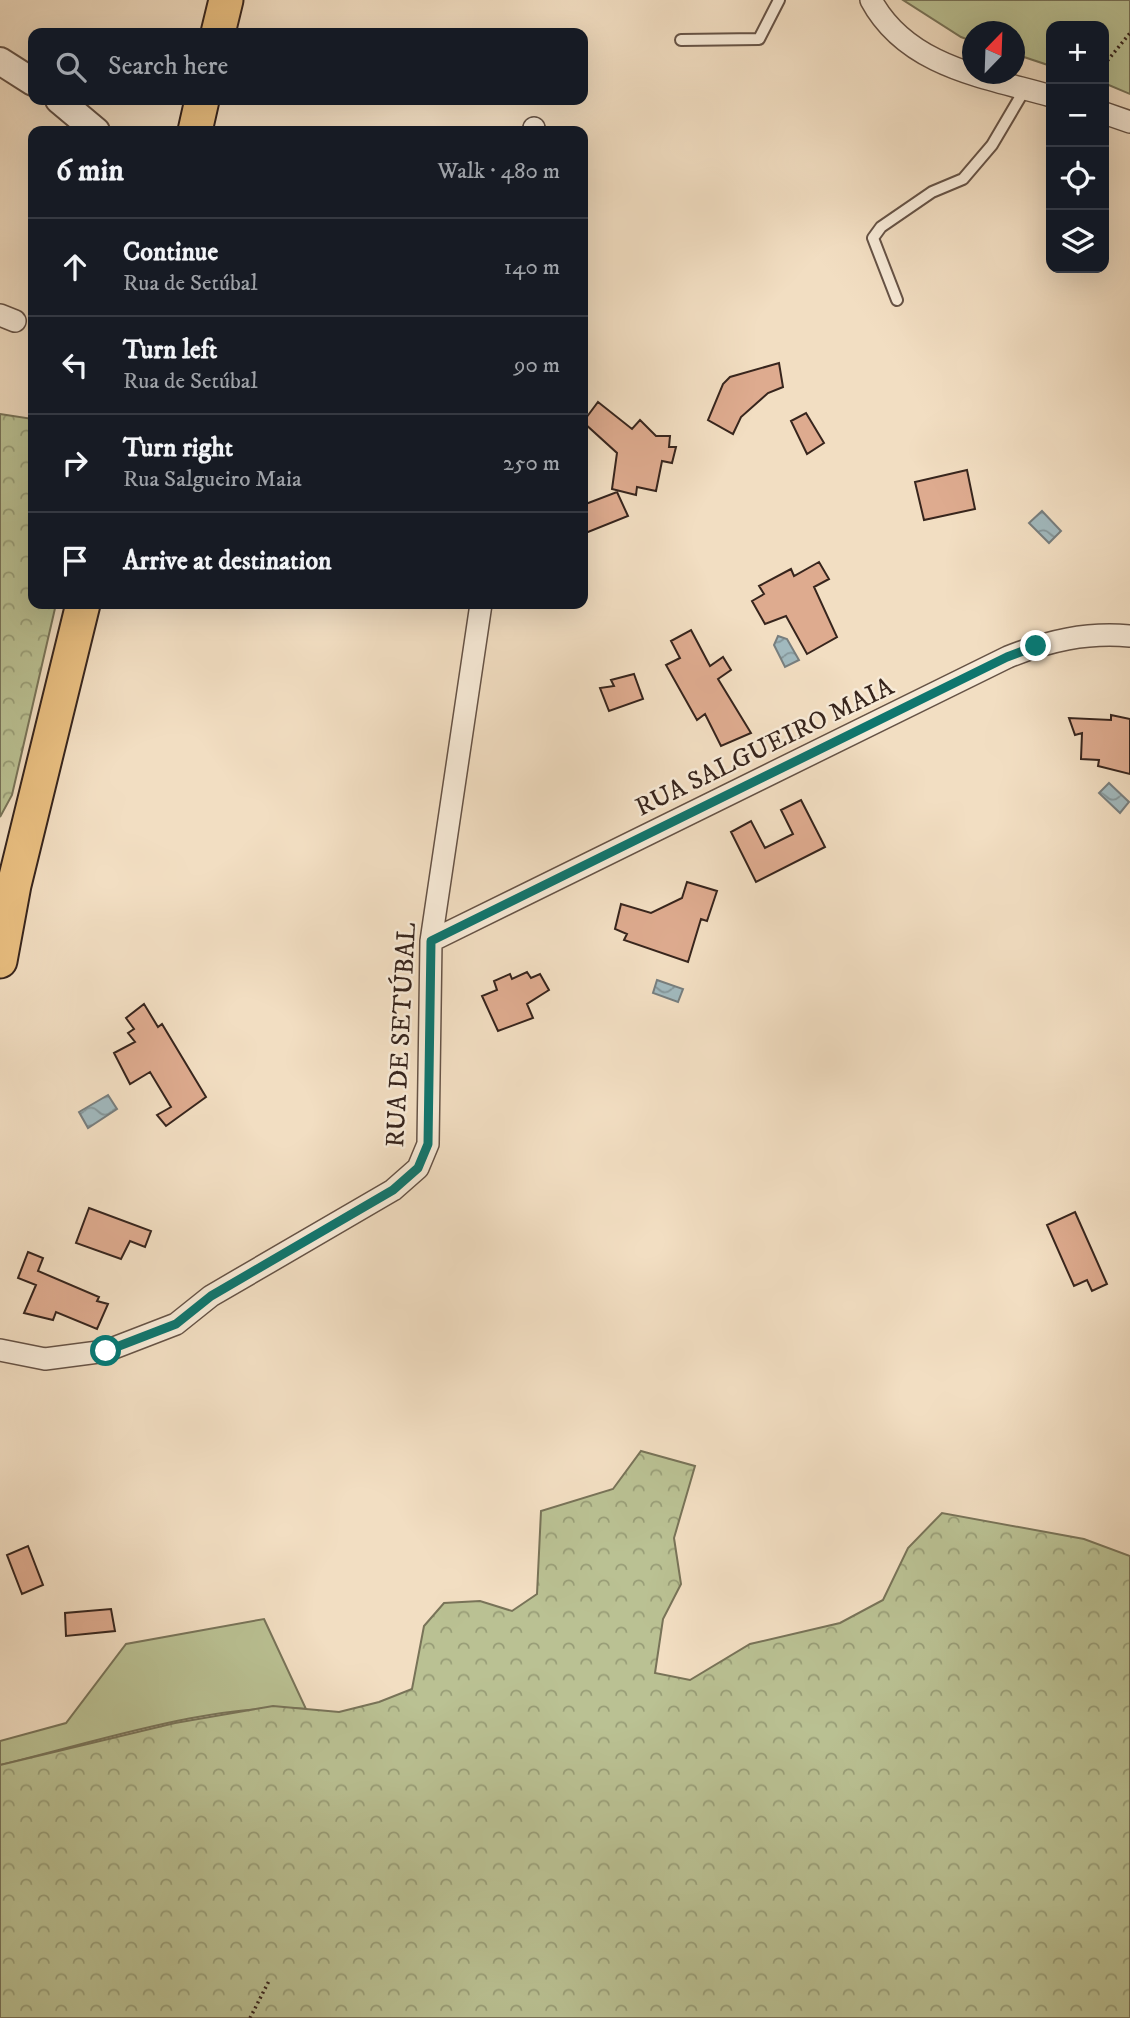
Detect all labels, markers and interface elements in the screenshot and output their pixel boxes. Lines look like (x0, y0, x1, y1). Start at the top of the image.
north arrow (962, 21, 1025, 84)
map controls (1046, 21, 1109, 273)
button: + (1046, 21, 1109, 84)
search box (28, 28, 588, 105)
icon: search (52, 48, 90, 86)
text: Search here (108, 50, 228, 83)
button: − (1046, 84, 1109, 147)
button: locate (1046, 147, 1109, 210)
text: 6 min (56, 153, 124, 190)
text: Walk · 480 m (437, 157, 560, 186)
button: layers (1046, 210, 1109, 273)
text: Continue (123, 236, 218, 269)
icon: ahead (56, 248, 94, 286)
text: 140 m (504, 253, 560, 282)
text: Rua de Setúbal (123, 269, 258, 298)
text: Turn left (123, 334, 217, 367)
icon: left (56, 346, 94, 384)
text: 90 m (514, 351, 560, 380)
text: Rua de Setúbal (123, 367, 258, 396)
text: Turn right (123, 432, 233, 465)
icon: right (56, 444, 94, 482)
text: 250 m (503, 449, 560, 478)
text: Rua Salgueiro Maia (123, 465, 302, 494)
icon: arrive (56, 542, 94, 580)
text: Arrive at destination (123, 545, 332, 578)
route end (1020, 630, 1051, 661)
street label: RUA SALGUEIRO MAIA (630, 670, 900, 824)
street label: RUA DE SETÚBAL (378, 922, 424, 1148)
route start (90, 1335, 121, 1366)

